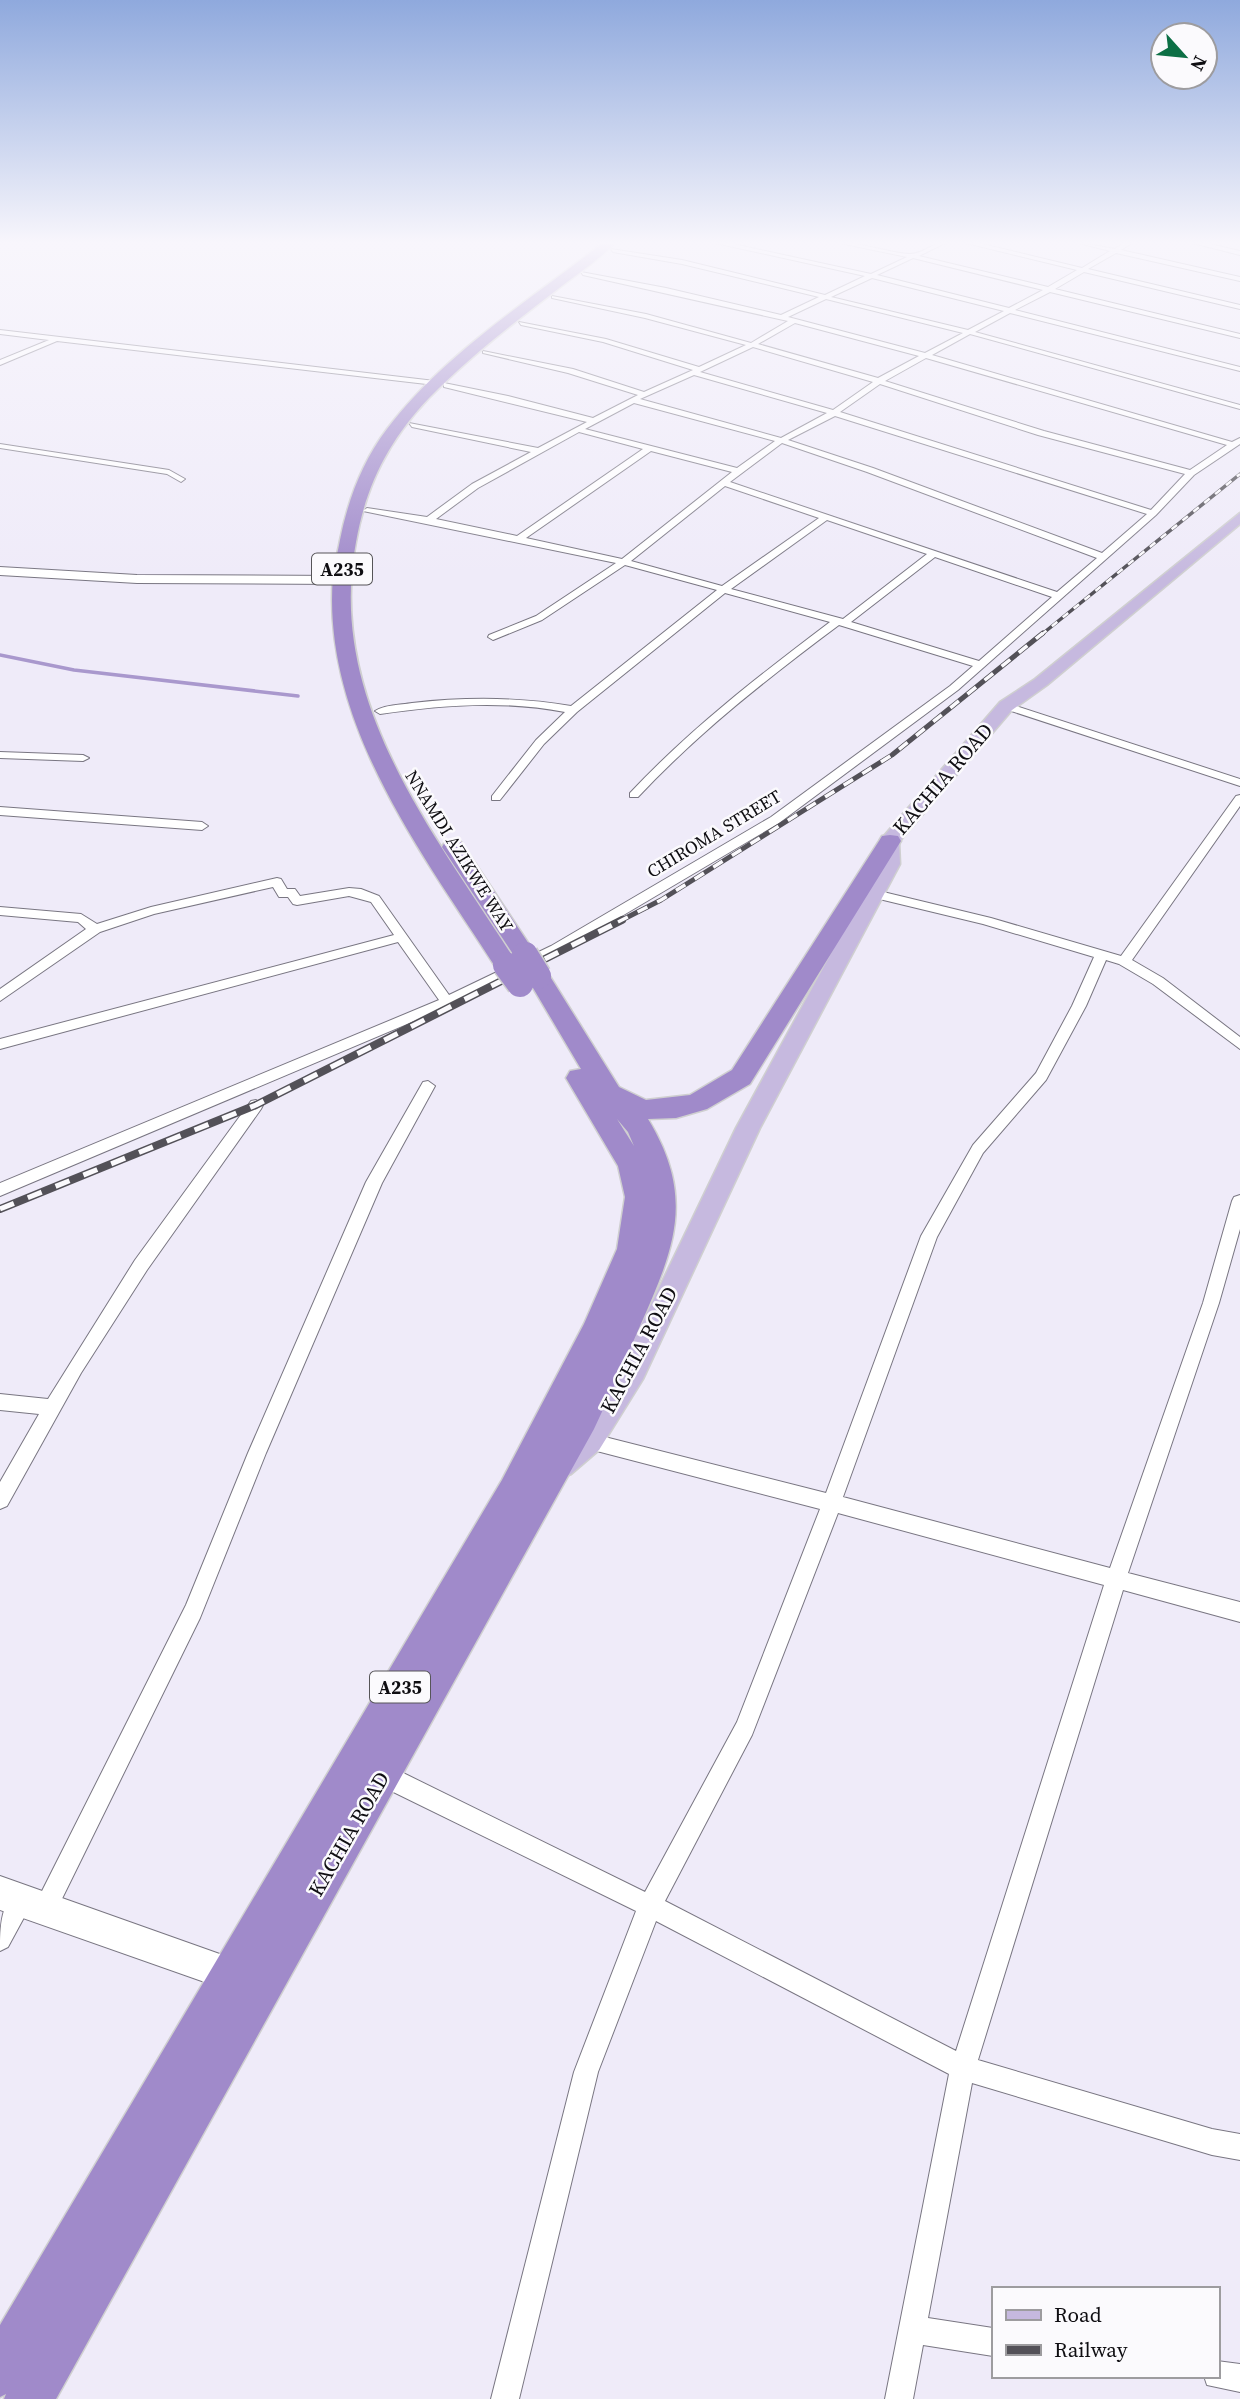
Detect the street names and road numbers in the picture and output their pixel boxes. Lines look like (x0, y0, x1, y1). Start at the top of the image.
road number: A235 (312, 554, 372, 584)
street label: KACHIA ROAD (886, 716, 999, 841)
street label: NNAMDI AZIKWE WAY (400, 765, 520, 937)
street label: CHIROMA STREET (642, 784, 786, 884)
street label: KACHIA ROAD (593, 1281, 684, 1418)
road number: A235 (370, 1672, 430, 1702)
street label: KACHIA ROAD (301, 1766, 396, 1901)

